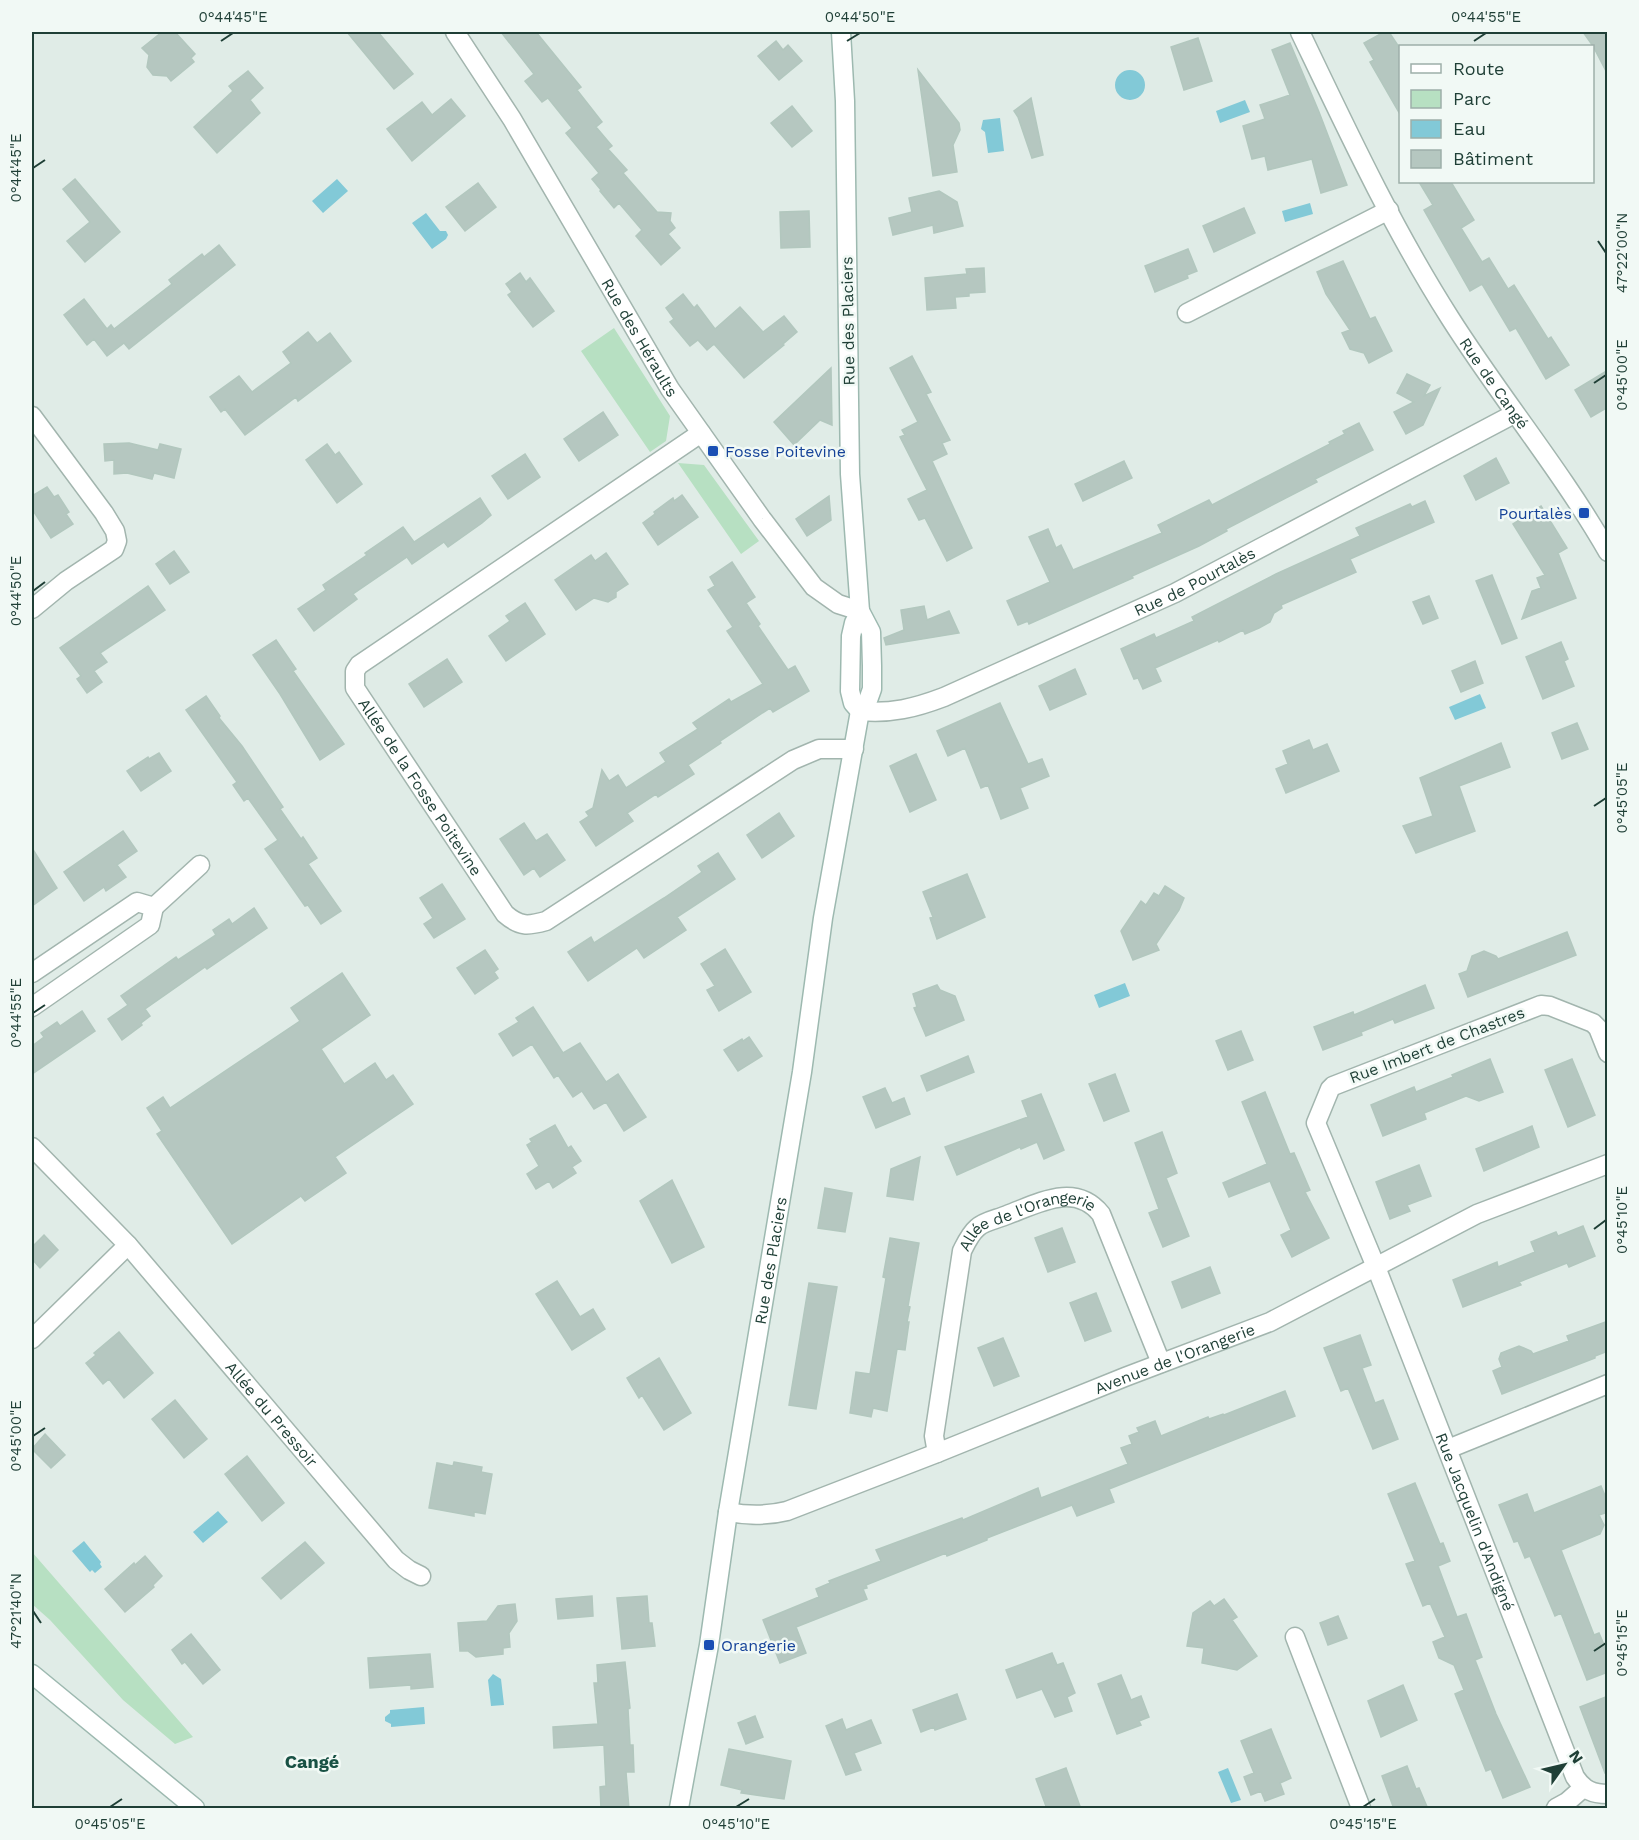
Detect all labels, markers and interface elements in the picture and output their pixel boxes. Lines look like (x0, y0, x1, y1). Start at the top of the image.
text: 0°44'45"E (198, 8, 268, 26)
text: 0°44'50"E (825, 8, 895, 26)
text: 0°44'55"E (1451, 8, 1521, 26)
legend (1399, 45, 1594, 183)
text: Route (1453, 58, 1505, 79)
text: Parc (1453, 88, 1491, 109)
text: Eau (1453, 118, 1486, 139)
text: 0°44'45"E (7, 133, 25, 203)
text: Bâtiment (1453, 148, 1533, 169)
text: 47°22'00"N (1613, 213, 1631, 293)
street label: Rue des Placiers (837, 256, 859, 386)
street label: Rue des Héraults (598, 275, 682, 400)
street label: Rue de Cangé (1456, 334, 1533, 433)
text: 0°45'00"E (1613, 339, 1631, 411)
place label: Fosse Poitevine (725, 442, 846, 461)
marker: Fosse Poitevine (706, 444, 720, 458)
place label: Pourtalès (1499, 504, 1572, 523)
marker: Pourtalès (1577, 506, 1591, 520)
street label: Rue de Pourtalès (1131, 543, 1258, 620)
text: 0°44'50"E (7, 556, 25, 626)
street label: Allée de la Fosse Poitevine (355, 694, 486, 879)
text: 0°45'05"E (1613, 763, 1631, 833)
text: 0°44'55"E (7, 978, 25, 1048)
street label: Rue Imbert de Chastres (1347, 1003, 1527, 1087)
text: 0°45'10"E (1613, 1186, 1631, 1254)
street label: Allée de l'Orangerie (954, 1187, 1100, 1254)
street label: Rue des Placiers (750, 1195, 790, 1326)
street label: Avenue de l'Orangerie (1092, 1319, 1257, 1398)
street label: Allée du Pressoir (222, 1358, 322, 1471)
text: 0°45'00"E (7, 1400, 25, 1472)
street label: Rue Jacquelin d'Andigné (1432, 1430, 1519, 1614)
text: 47°21'40"N (7, 1573, 25, 1649)
text: 0°45'15"E (1613, 1609, 1631, 1677)
place label: Orangerie (721, 1636, 796, 1655)
marker: Orangerie (702, 1638, 716, 1652)
north arrow (1534, 1735, 1594, 1795)
text: N (1565, 1747, 1587, 1767)
district label: Cangé (285, 1751, 339, 1772)
text: 0°45'05"E (75, 1815, 145, 1833)
text: 0°45'10"E (702, 1815, 770, 1833)
text: 0°45'15"E (1329, 1815, 1397, 1833)

